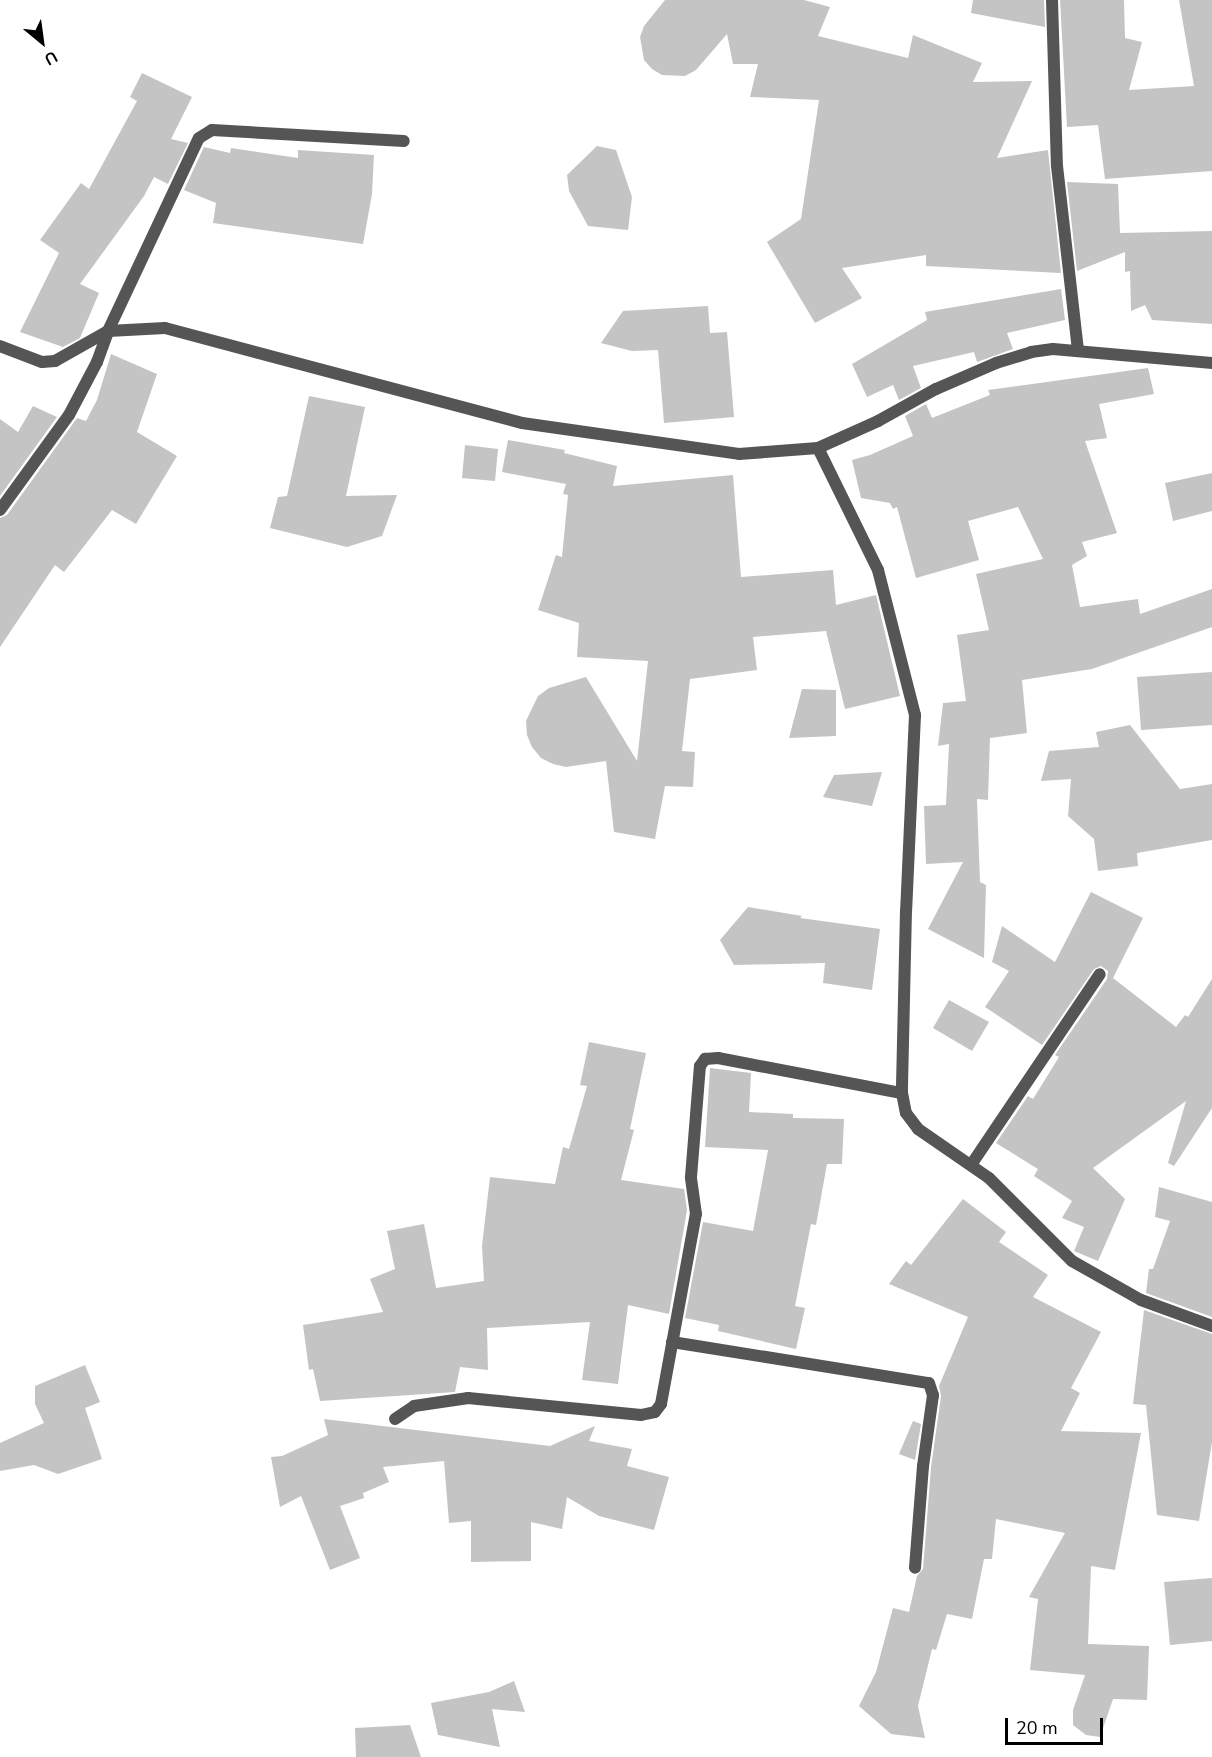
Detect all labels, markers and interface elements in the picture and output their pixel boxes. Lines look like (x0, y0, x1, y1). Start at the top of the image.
north arrow (12, 12, 72, 72)
text: U (40, 45, 61, 70)
scale bar (1008, 1706, 1106, 1744)
text: 20 m (1016, 1716, 1058, 1740)

